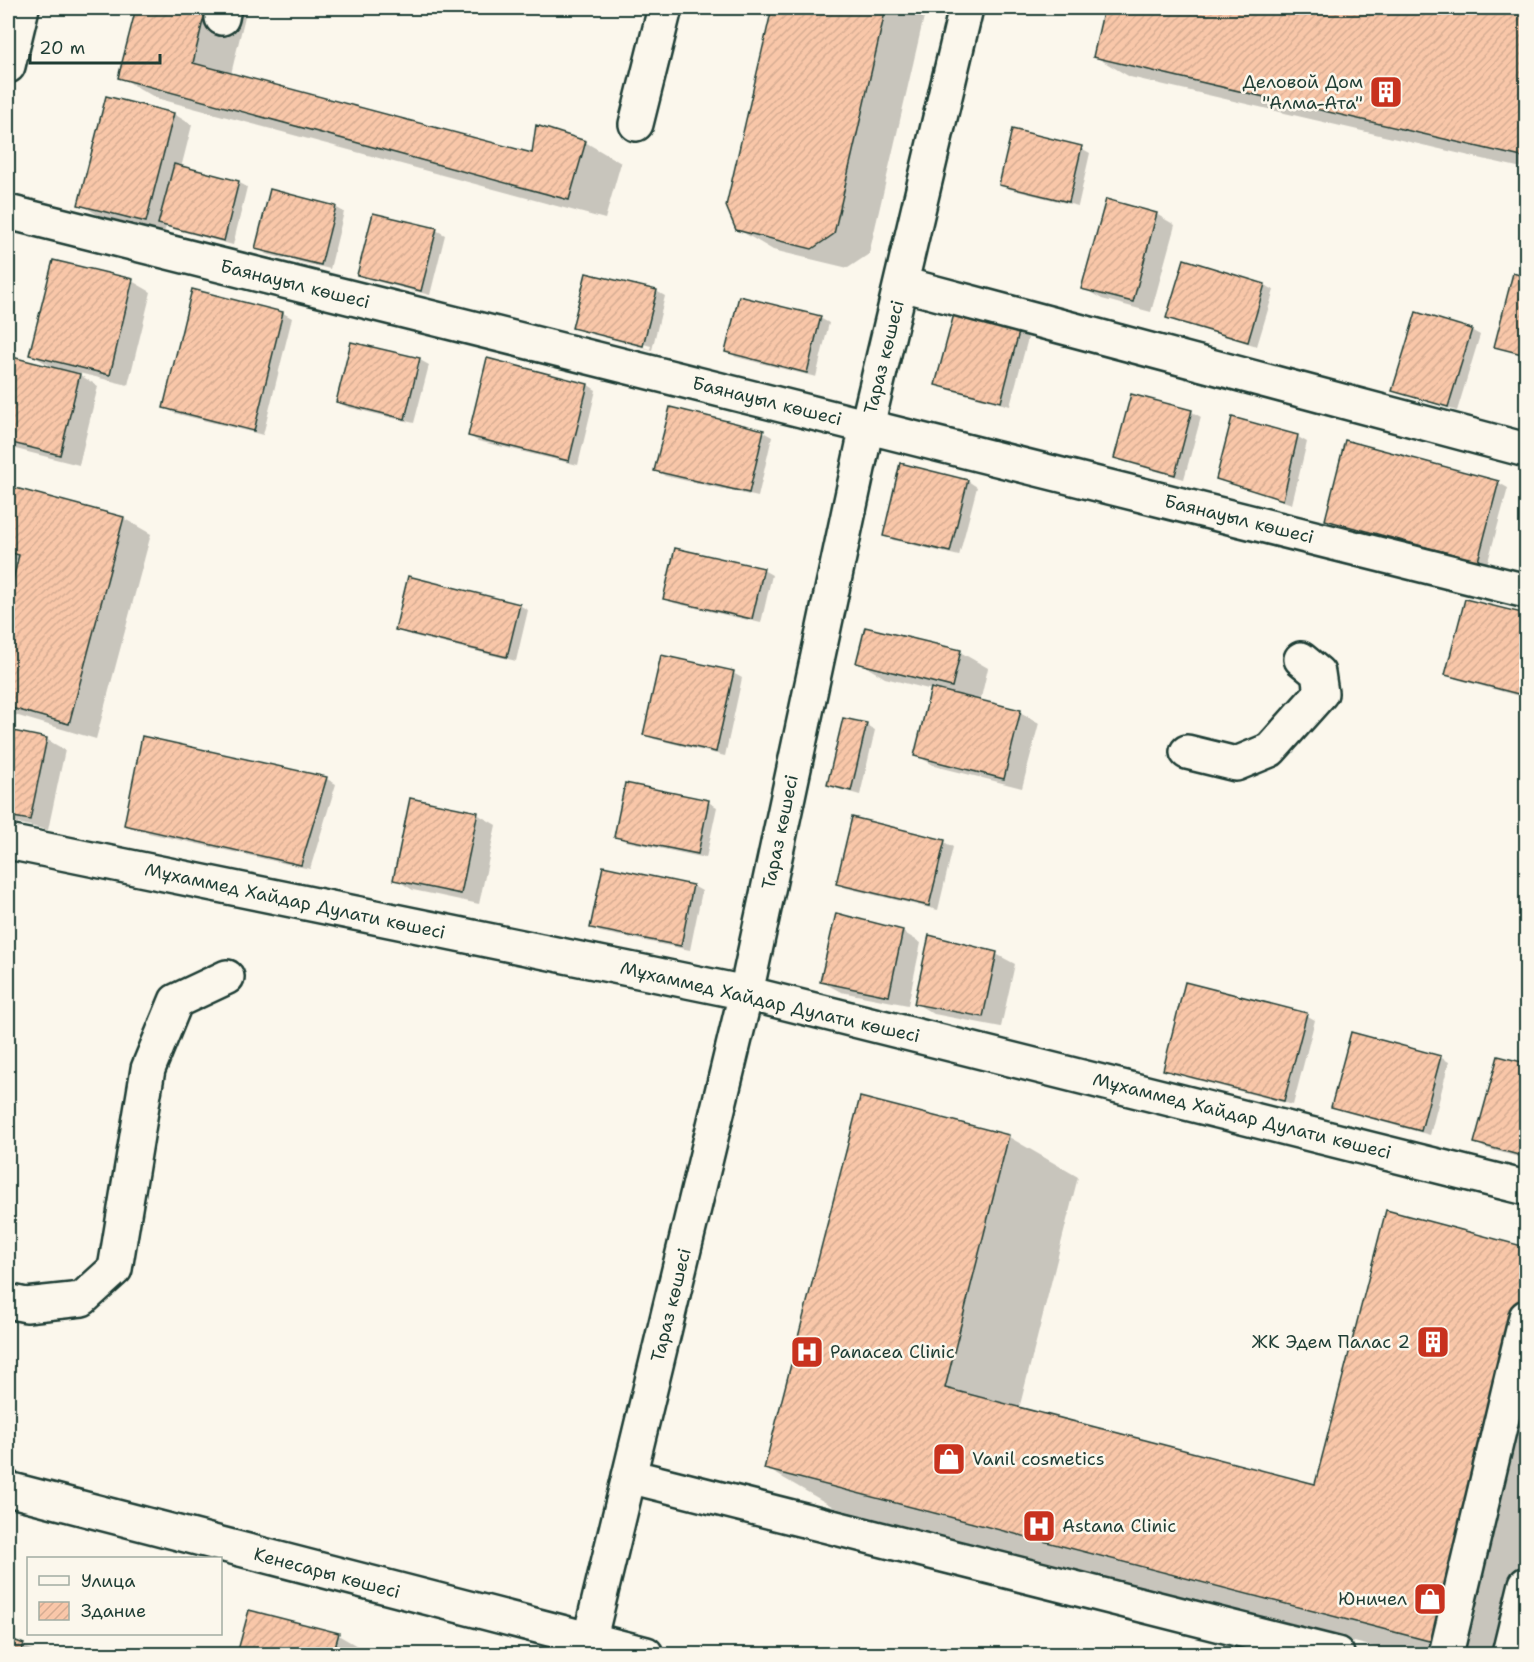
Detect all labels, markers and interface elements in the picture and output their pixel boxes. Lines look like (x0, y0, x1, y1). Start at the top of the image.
scale bar (30, 27, 160, 65)
text: 20 m (39, 36, 85, 60)
place label: Деловой Дом "Алма-Ата" (1243, 70, 1363, 115)
building icon: Деловой Дом "Алма-Ата" (1368, 74, 1404, 110)
street label: Баянауыл көшесі (218, 254, 372, 314)
street label: Тараз көшесі (858, 298, 910, 416)
street label: Баянауыл көшесі (690, 371, 844, 431)
street label: Баянауыл көшесі (1162, 489, 1316, 549)
street label: Тараз көшесі (756, 773, 804, 891)
street label: Мұхаммед Хайдар Дулати көшесі (142, 857, 448, 945)
street label: Мұхаммед Хайдар Дулати көшесі (618, 956, 922, 1048)
street label: Мұхаммед Хайдар Дулати көшесі (1090, 1067, 1394, 1165)
street label: Тараз көшесі (645, 1246, 697, 1364)
building icon: ЖК Эдем Палас 2 (1415, 1324, 1451, 1360)
place label: ЖК Эдем Палас 2 (1252, 1330, 1410, 1354)
hospital icon: Panacea Clinic (789, 1334, 825, 1370)
place label: Panacea Clinic (830, 1340, 955, 1364)
shop icon: Vanil cosmetics (931, 1441, 967, 1477)
place label: Vanil cosmetics (972, 1447, 1105, 1471)
hospital icon: Astana Clinic (1021, 1508, 1057, 1544)
place label: Astana Clinic (1062, 1514, 1176, 1538)
street label: Кенесары көшесі (251, 1542, 403, 1604)
legend (27, 1557, 222, 1635)
text: Улица (81, 1569, 135, 1593)
shop icon: Юничел (1412, 1581, 1448, 1617)
place label: Юничел (1338, 1587, 1407, 1611)
text: Здание (81, 1599, 146, 1623)

